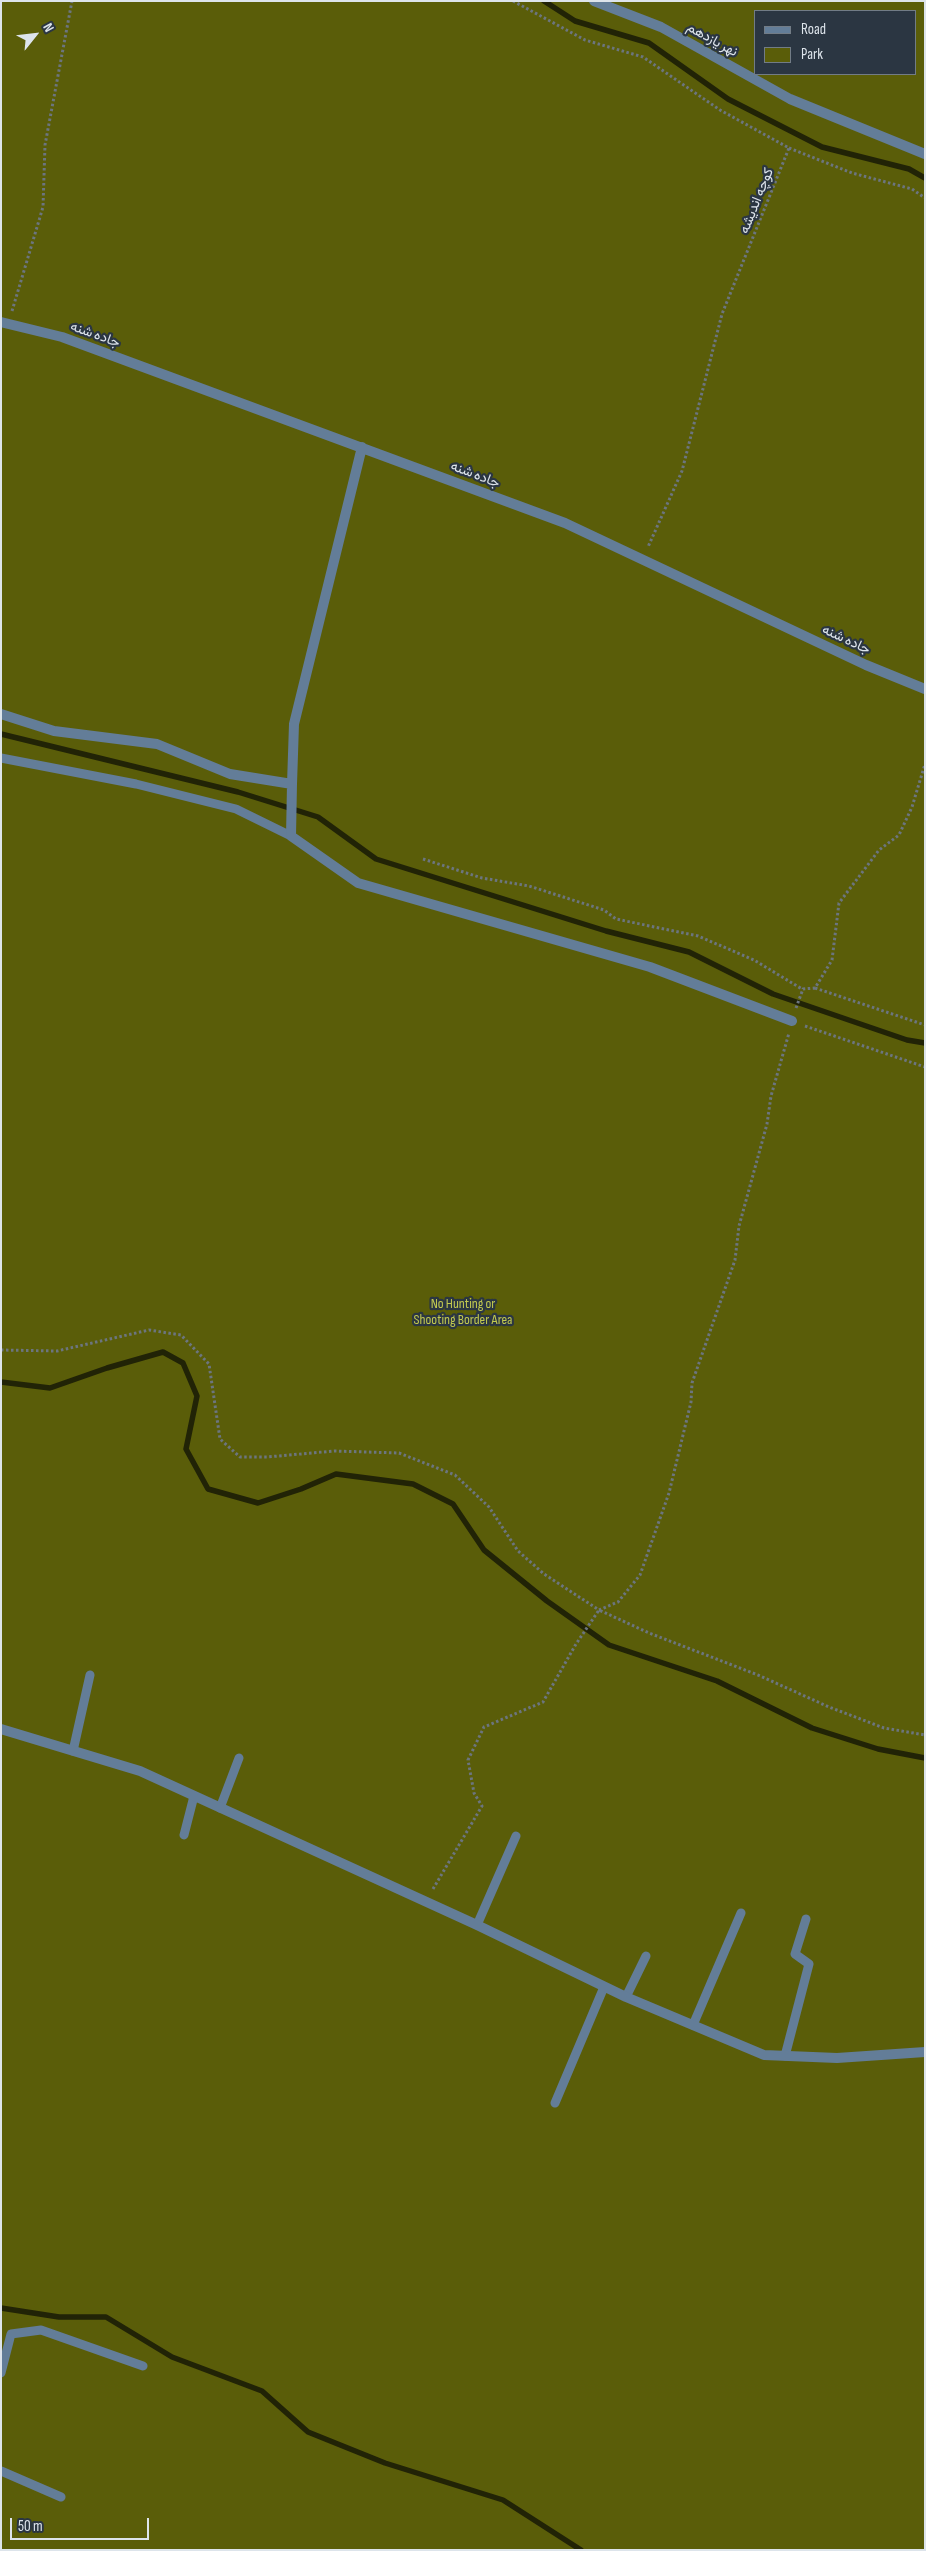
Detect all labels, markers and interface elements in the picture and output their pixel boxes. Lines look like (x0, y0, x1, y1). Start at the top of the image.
north arrow (10, 10, 60, 60)
legend (754, 10, 916, 75)
street label: نهر یازدهم (684, 19, 740, 61)
text: N (39, 20, 58, 35)
text: Road (801, 20, 826, 39)
text: Park (801, 45, 823, 64)
street label: کوچه اندیشه (736, 166, 778, 236)
street label: جاده شنه (68, 318, 122, 352)
street label: جاده شنه (448, 458, 502, 492)
street label: جاده شنه (819, 622, 873, 658)
park label: No Hunting or Shooting Border Area (414, 1296, 512, 1328)
scale bar (12, 2508, 151, 2540)
text: 50 m (18, 2517, 43, 2536)

